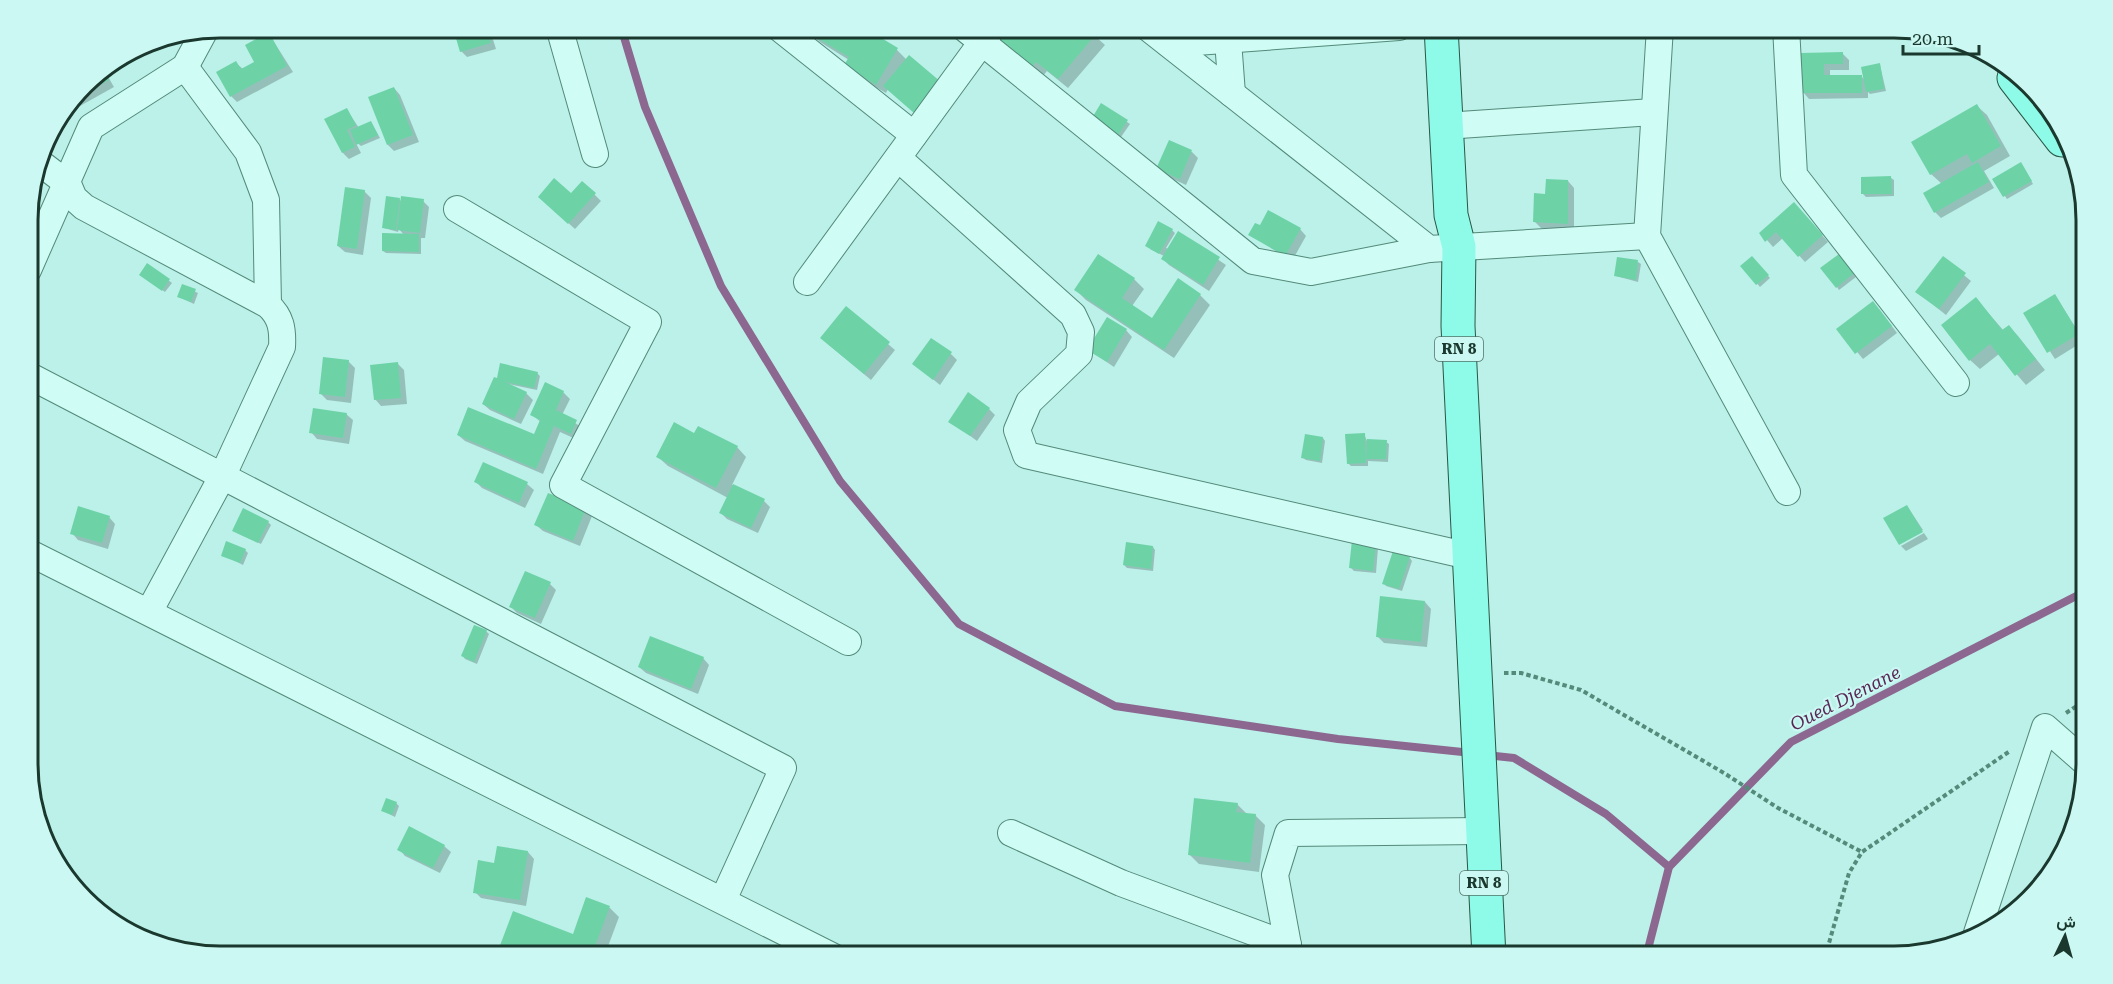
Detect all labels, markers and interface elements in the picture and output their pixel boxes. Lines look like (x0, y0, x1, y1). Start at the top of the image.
scale bar (1903, 18, 1980, 56)
text: 20 m (1912, 28, 1953, 49)
road number: RN 8 (1435, 337, 1483, 361)
water label: Oued Djenane (1786, 661, 1904, 735)
road number: RN 8 (1460, 871, 1508, 895)
north arrow (2035, 906, 2095, 966)
text: ش (2056, 911, 2077, 932)

